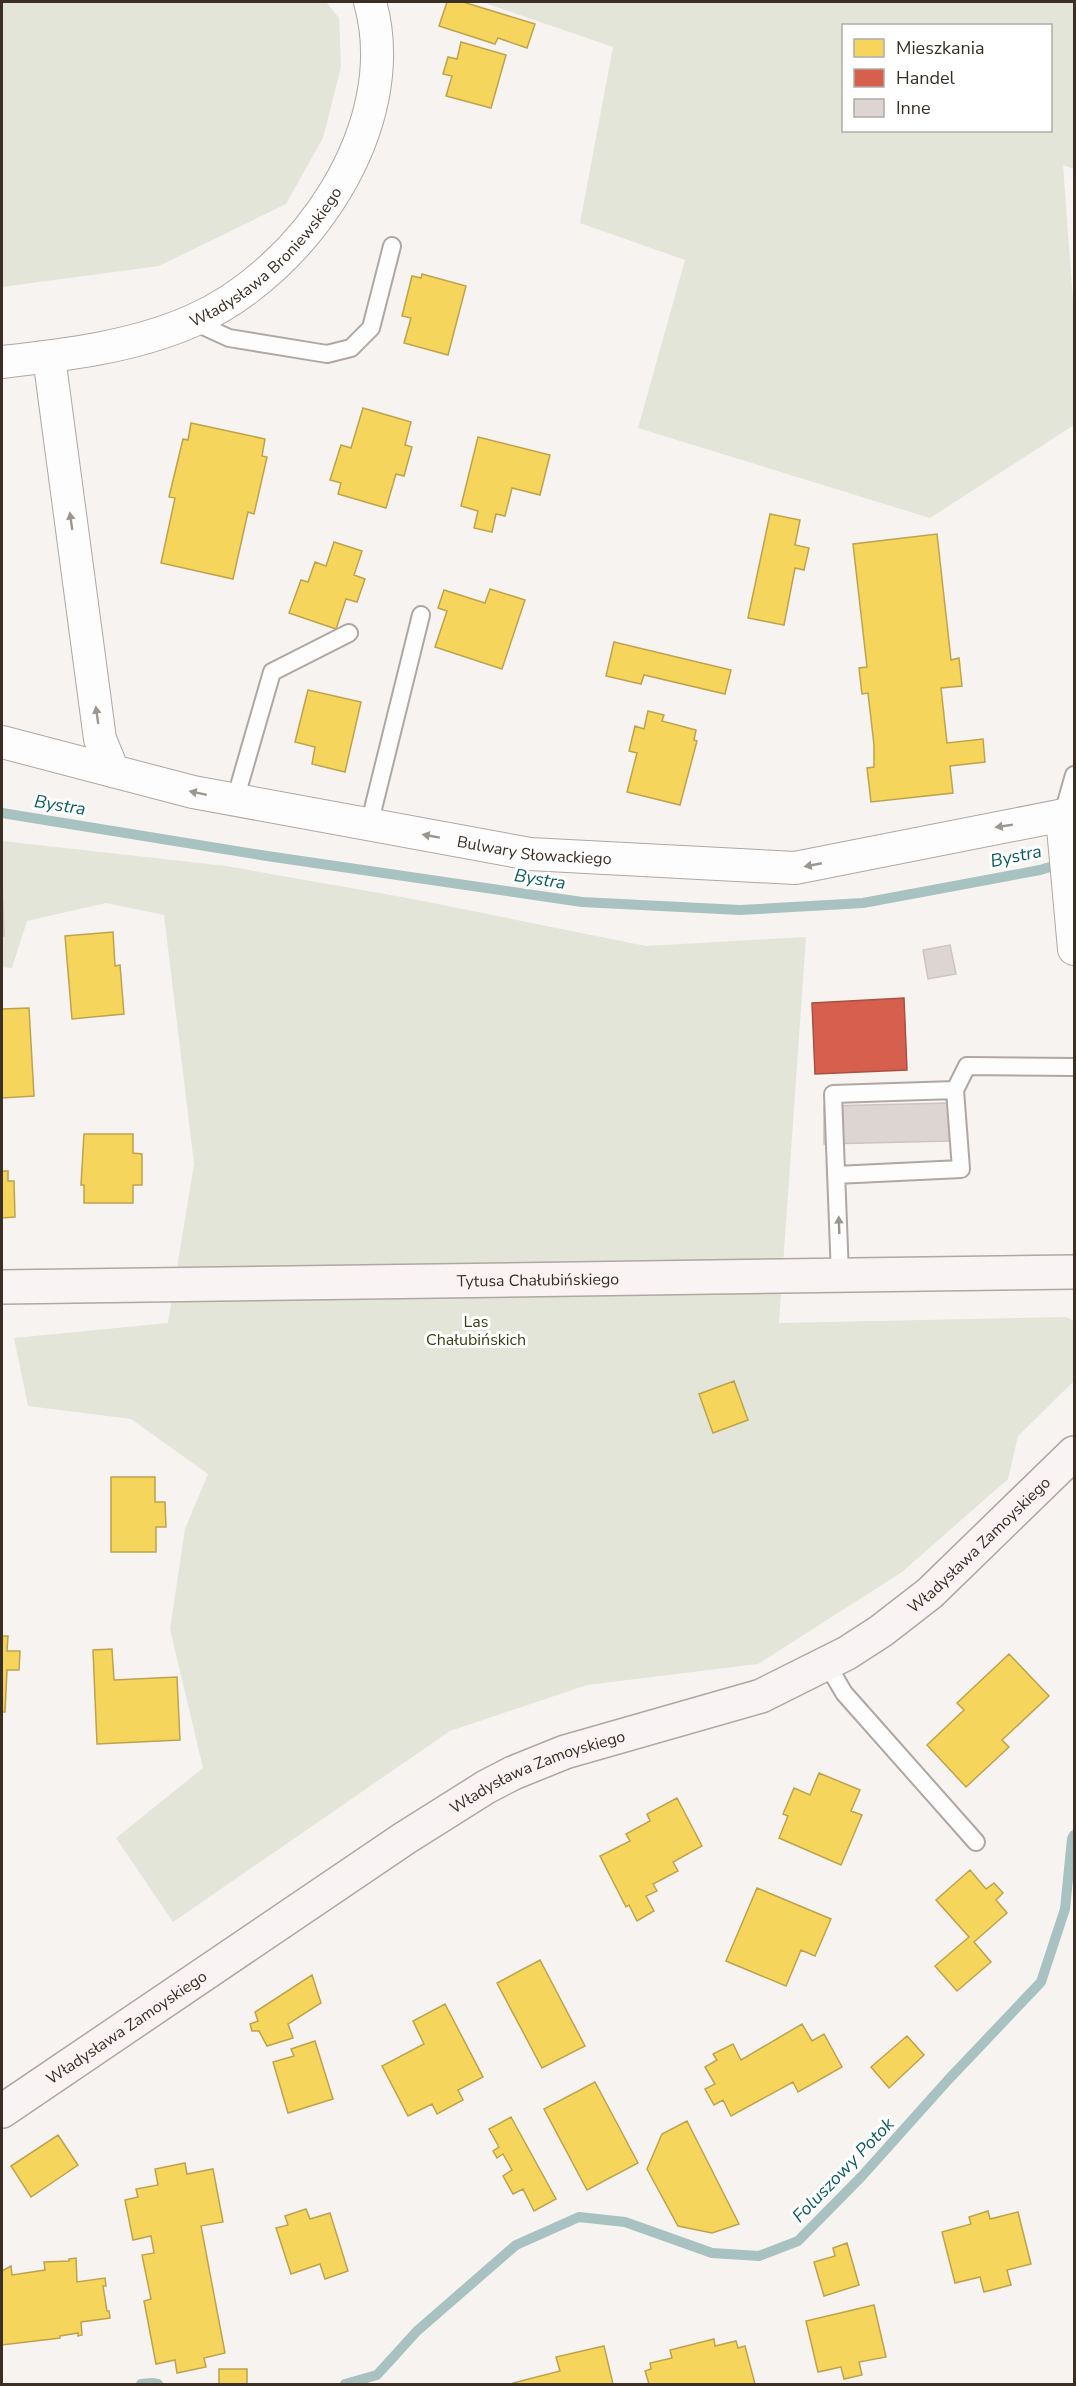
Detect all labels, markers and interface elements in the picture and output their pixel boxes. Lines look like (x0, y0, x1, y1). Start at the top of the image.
legend (842, 24, 1052, 132)
text: Mieszkania (896, 36, 984, 60)
text: Handel (896, 66, 956, 90)
text: Inne (896, 96, 931, 120)
street label: Władysława Broniewskiego (186, 183, 347, 333)
one-way arrow (66, 512, 76, 531)
one-way arrow (92, 705, 101, 724)
one-way arrow (189, 787, 207, 797)
water label: Bystra (32, 789, 88, 821)
one-way arrow (994, 822, 1013, 831)
one-way arrow (421, 831, 440, 840)
street label: Bulwary Słowackiego (455, 831, 612, 870)
water label: Bystra (988, 839, 1044, 873)
one-way arrow (803, 861, 822, 870)
water label: Bystra (512, 863, 568, 895)
one-way arrow (834, 1216, 844, 1235)
street label: Tytusa Chałubińskiego (457, 1268, 619, 1293)
park label: Las Chałubińskich (426, 1311, 526, 1351)
street label: Władysława Zamoyskiego (903, 1472, 1056, 1619)
street label: Władysława Zamoyskiego (446, 1725, 628, 1819)
street label: Władysława Zamoyskiego (42, 1965, 211, 2090)
water label: Foluszowy Potok (787, 2112, 900, 2228)

